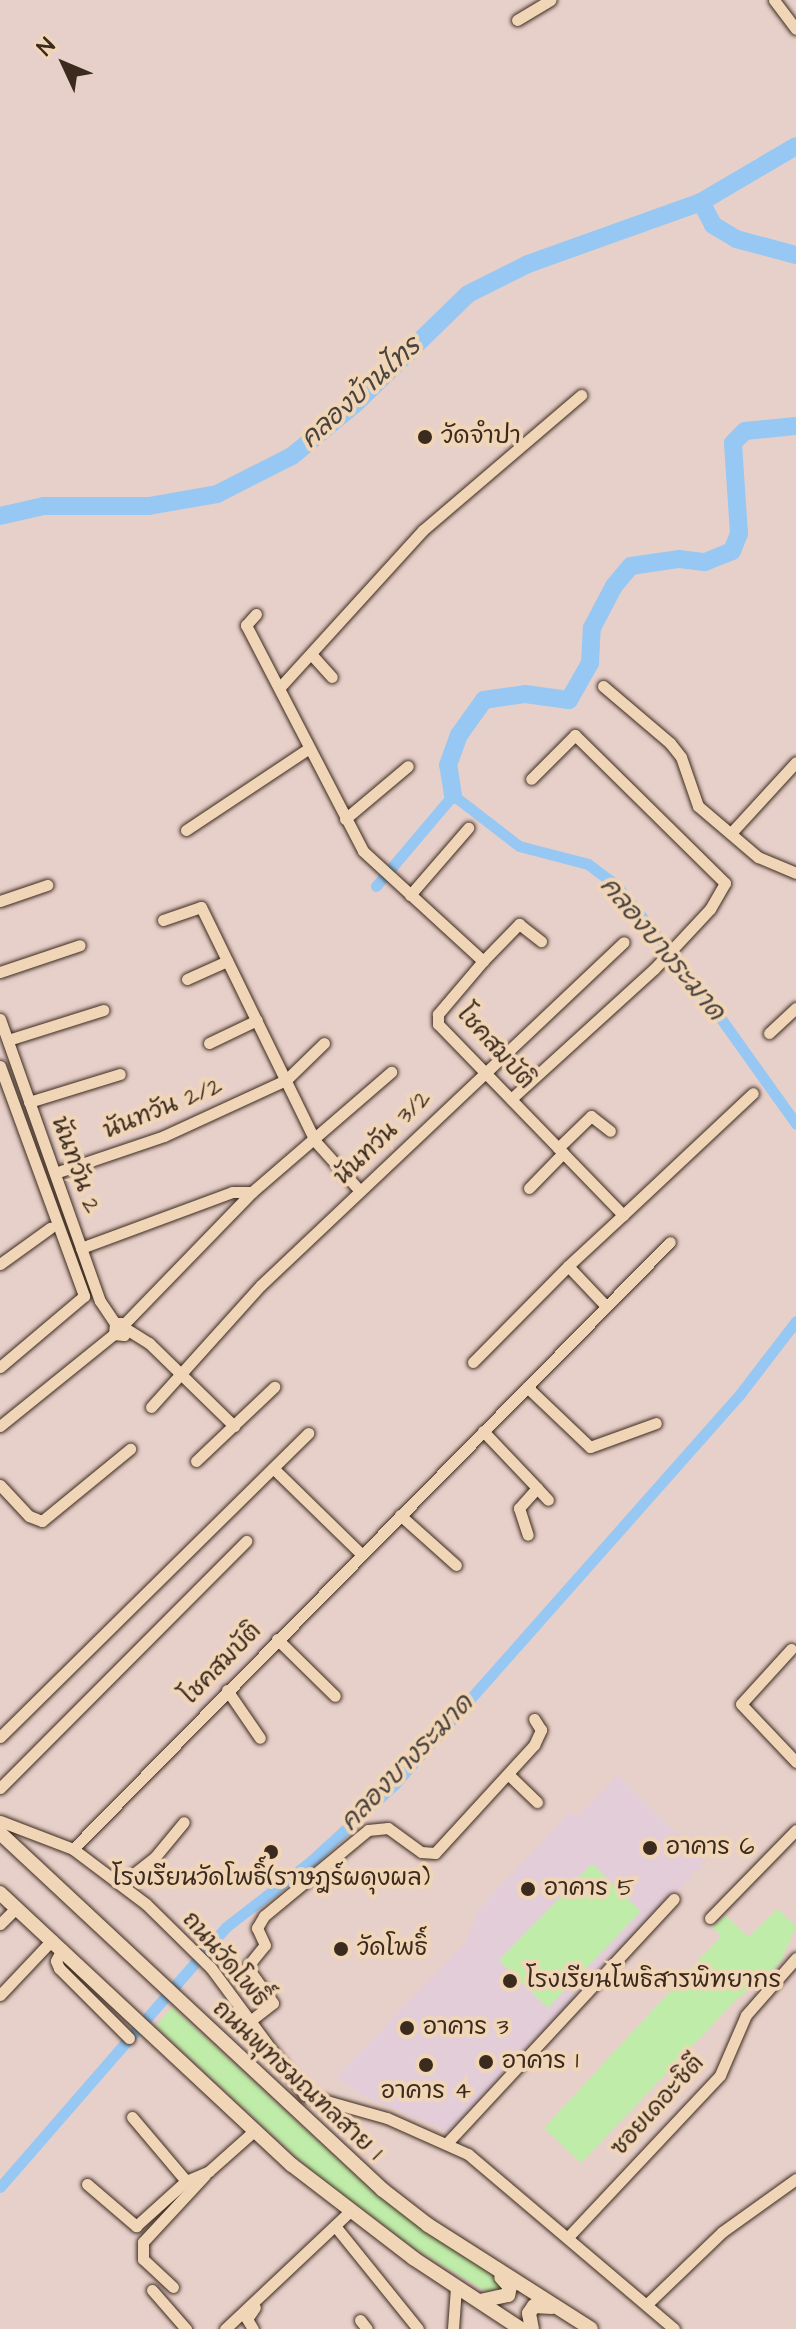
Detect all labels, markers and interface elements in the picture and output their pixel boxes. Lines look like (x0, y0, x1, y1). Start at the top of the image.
north arrow (24, 24, 104, 104)
text: N (30, 31, 62, 63)
water label: คลองบ้านไทร (295, 331, 427, 455)
place label: วัดจำปา (441, 423, 521, 451)
marker: วัดจำปา (416, 428, 434, 446)
water label: คลองบางระมาด (593, 871, 731, 1027)
street label: โชคสมบัติ (450, 1000, 540, 1096)
street label: นันทวัน 2/2 (99, 1072, 227, 1146)
street label: นันทวัน 3/2 (328, 1085, 438, 1191)
street label: นันทวัน 2 (44, 1113, 106, 1217)
street label: โชคสมบัติ (176, 1617, 268, 1711)
water label: คลองบางระมาด (334, 1688, 480, 1838)
place label: อาคาร 6 (666, 1834, 755, 1862)
marker: อาคาร 6 (641, 1839, 659, 1857)
marker: โรงเรียนวัดโพธิ์(ราษฎร์ผดุงผล) (262, 1843, 280, 1861)
place label: โรงเรียนวัดโพธิ์(ราษฎร์ผดุงผล) (112, 1865, 430, 1893)
place label: อาคาร 5 (544, 1875, 635, 1903)
marker: อาคาร 5 (519, 1880, 537, 1898)
street label: ถนนวัดโพธิ์ (176, 1906, 274, 2014)
place label: วัดโพธิ์ (357, 1935, 428, 1963)
marker: วัดโพธิ์ (332, 1940, 350, 1958)
place label: โรงเรียนโพธิสารพิทยากร (526, 1967, 781, 1995)
marker: โรงเรียนโพธิสารพิทยากร (501, 1972, 519, 1990)
street label: ถนนพุทธมณฑลสาย 1 (206, 1995, 388, 2167)
place label: อาคาร 3 (423, 2014, 509, 2042)
marker: อาคาร 3 (398, 2019, 416, 2037)
place label: อาคาร 1 (502, 2048, 579, 2076)
street label: ซอยเดอะซิตี (605, 2050, 711, 2162)
marker: อาคาร 1 (477, 2053, 495, 2071)
marker: อาคาร 4 (417, 2056, 435, 2074)
place label: อาคาร 4 (381, 2078, 471, 2106)

